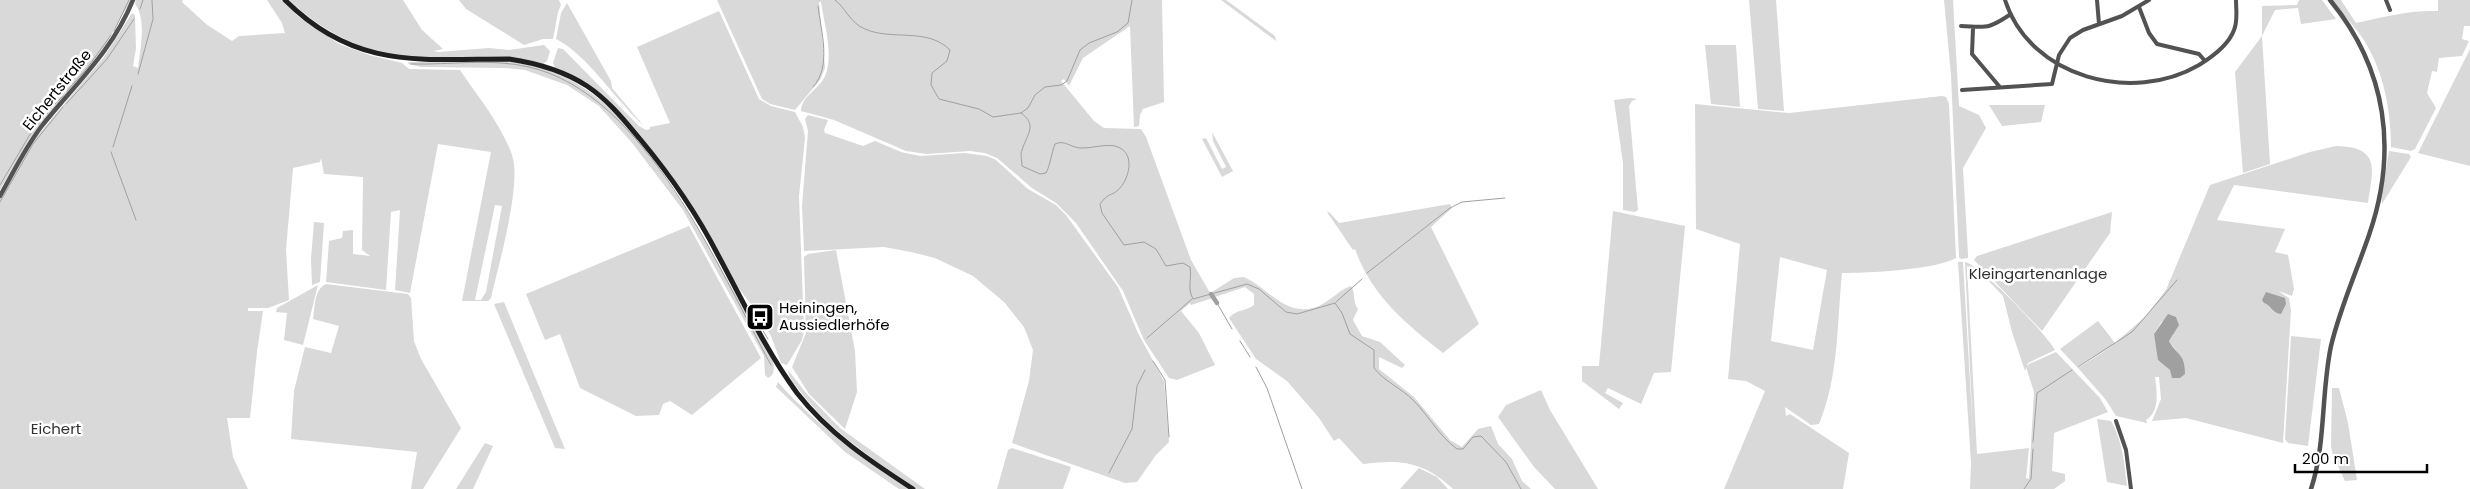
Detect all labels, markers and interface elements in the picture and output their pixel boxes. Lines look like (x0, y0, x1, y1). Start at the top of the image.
street label: Eichertstraße (17, 45, 96, 135)
park label: Kleingartenanlage (1969, 263, 2107, 284)
place label: Heiningen, Aussiedlerhöfe (779, 297, 890, 335)
bus stop icon: Heiningen, Aussiedlerhöfe (745, 302, 775, 332)
park label: Eichert (31, 418, 81, 439)
scale bar (2295, 442, 2428, 474)
text: 200 m (2302, 448, 2349, 469)

